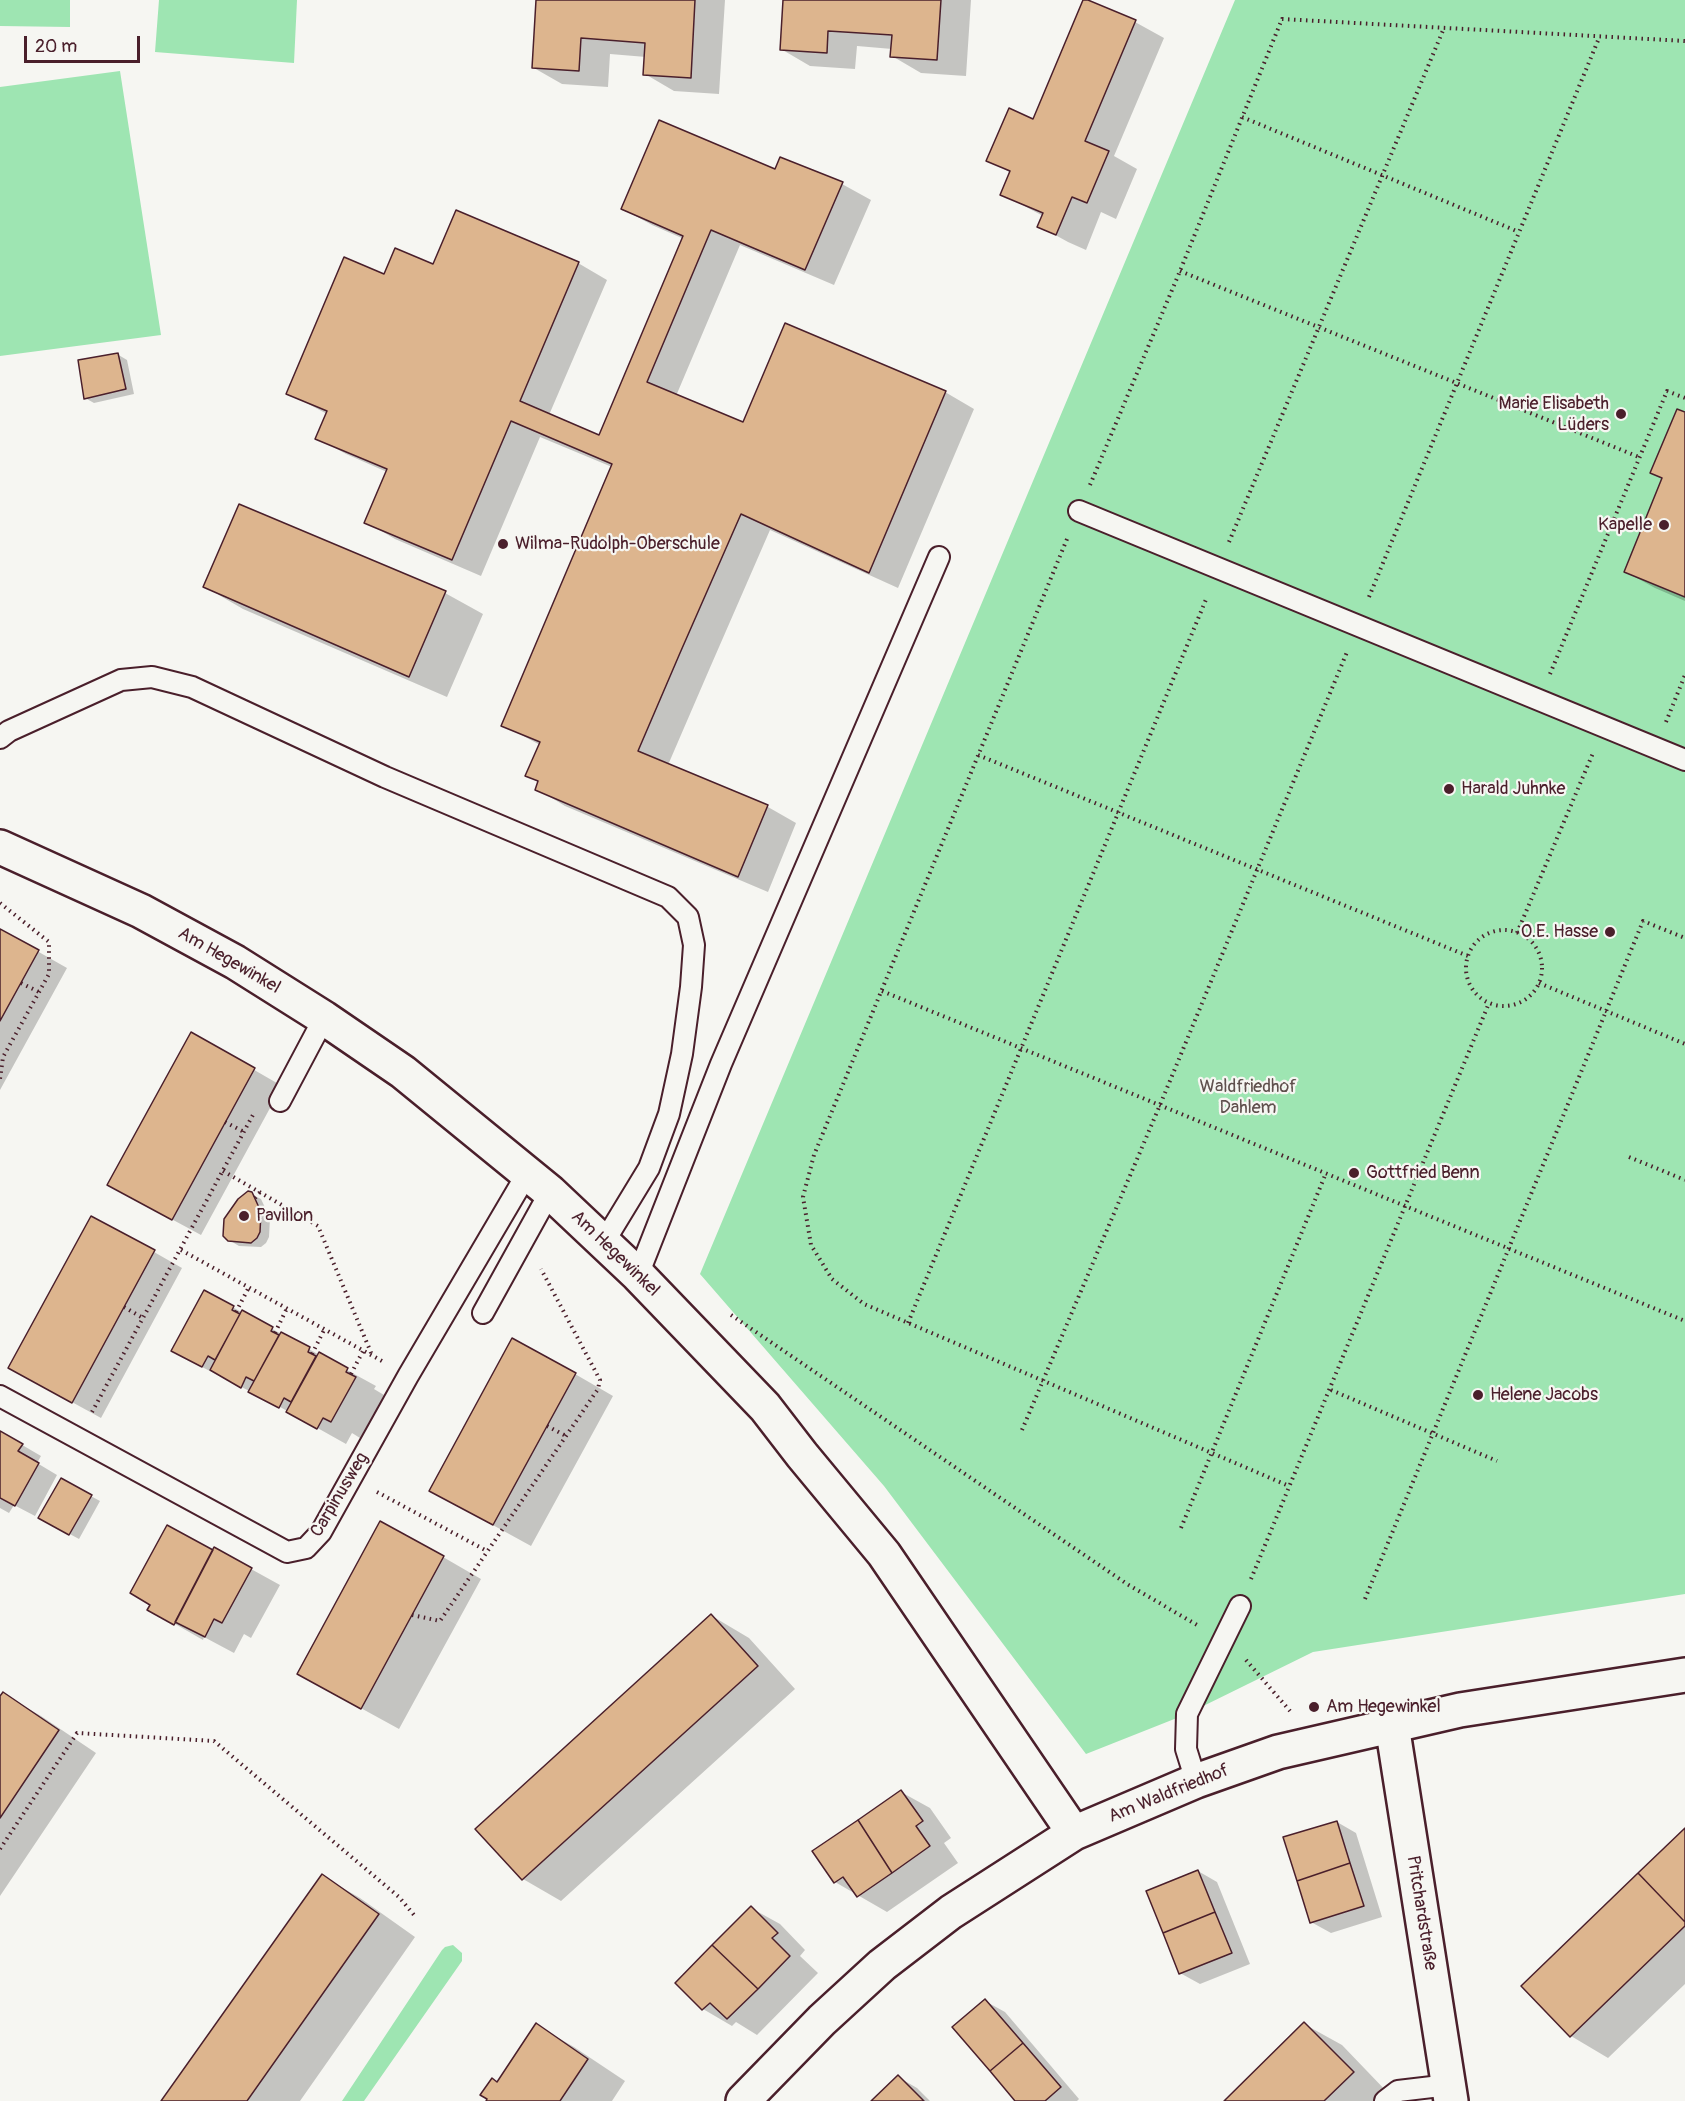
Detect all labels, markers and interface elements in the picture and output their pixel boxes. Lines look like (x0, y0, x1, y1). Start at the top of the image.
scale bar (27, 24, 142, 62)
text: 20 m (35, 35, 77, 58)
place label: Marie Elisabeth Lüders (1499, 393, 1609, 436)
marker: Marie Elisabeth Lüders (1614, 407, 1628, 421)
place label: Kapelle (1598, 514, 1652, 536)
marker: Kapelle (1657, 518, 1671, 532)
place label: Wilma-Rudolph-Oberschule (515, 533, 720, 555)
marker: Wilma-Rudolph-Oberschule (496, 537, 510, 551)
place label: Harald Juhnke (1461, 778, 1565, 800)
marker: Harald Juhnke (1442, 782, 1456, 796)
place label: O.E. Hasse (1521, 921, 1598, 943)
street label: Am Hegewinkel (174, 923, 284, 999)
marker: O.E. Hasse (1603, 925, 1617, 939)
park label: Waldfriedhof Dahlem (1200, 1076, 1296, 1118)
place label: Gottfried Benn (1366, 1162, 1480, 1184)
marker: Gottfried Benn (1347, 1166, 1361, 1180)
place label: Pavillon (256, 1205, 313, 1227)
street label: Am Hegewinkel (566, 1206, 664, 1302)
marker: Pavillon (237, 1209, 251, 1223)
place label: Helene Jacobs (1490, 1384, 1598, 1406)
marker: Helene Jacobs (1471, 1388, 1485, 1402)
street label: Carpinusweg (306, 1449, 374, 1541)
place label: Am Hegewinkel (1326, 1696, 1441, 1718)
marker: Am Hegewinkel (1307, 1700, 1321, 1714)
street label: Am Waldfriedhof (1106, 1760, 1232, 1828)
street label: Pritchardstraße (1401, 1854, 1441, 1972)

